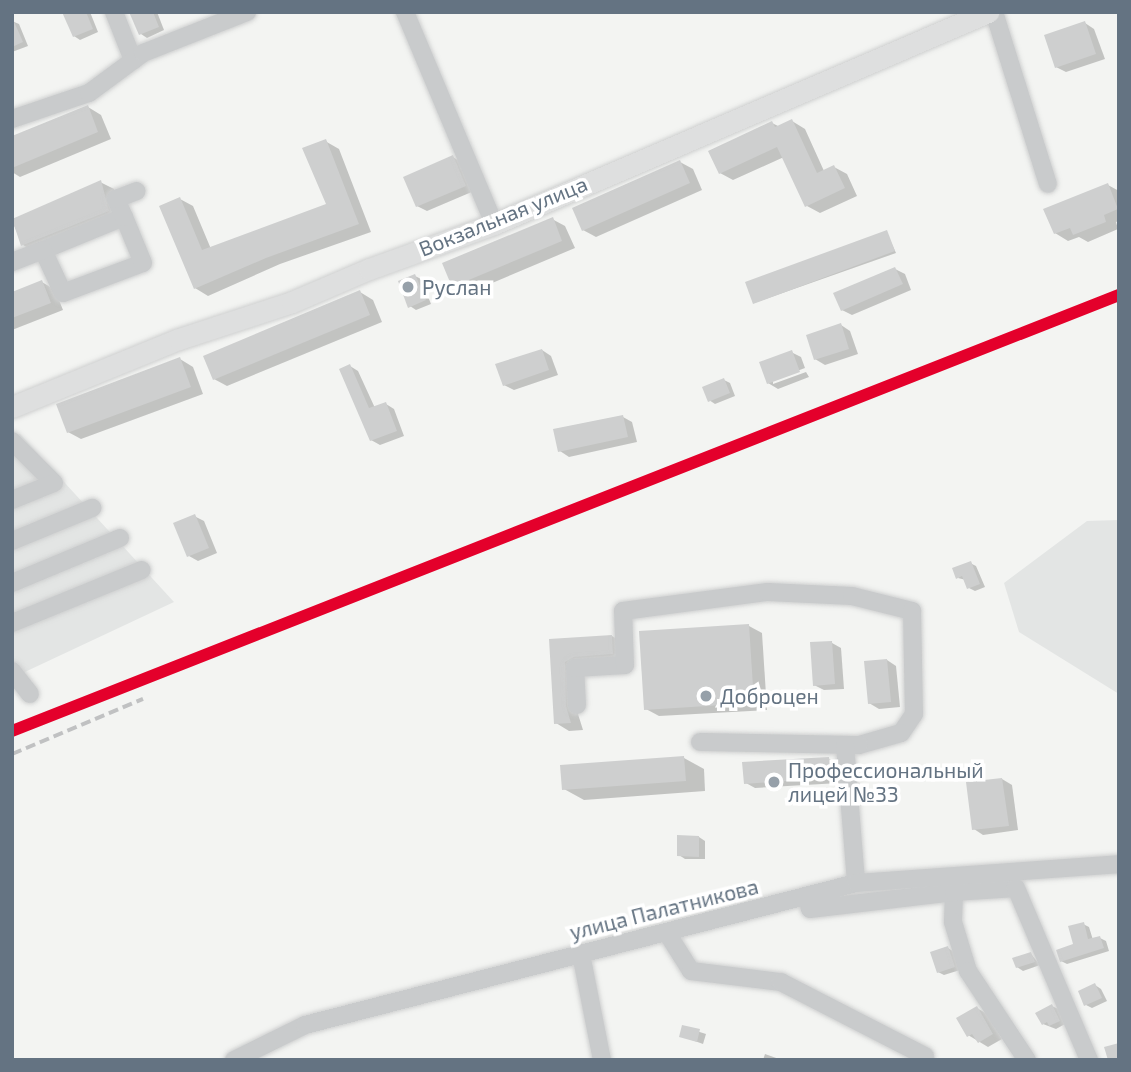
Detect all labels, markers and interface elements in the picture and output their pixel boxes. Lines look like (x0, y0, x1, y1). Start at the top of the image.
street label: Вокзальная улица (415, 171, 591, 261)
place label: Руслан (422, 274, 491, 300)
marker: Руслан (400, 279, 416, 295)
place label: Доброцен (720, 683, 819, 709)
marker: Доброцен (698, 688, 714, 704)
place label: Профессиональный лицей №33 (788, 757, 984, 807)
marker: Профессиональный лицей №33 (766, 774, 782, 790)
street label: улица Палатникова (567, 873, 761, 945)

